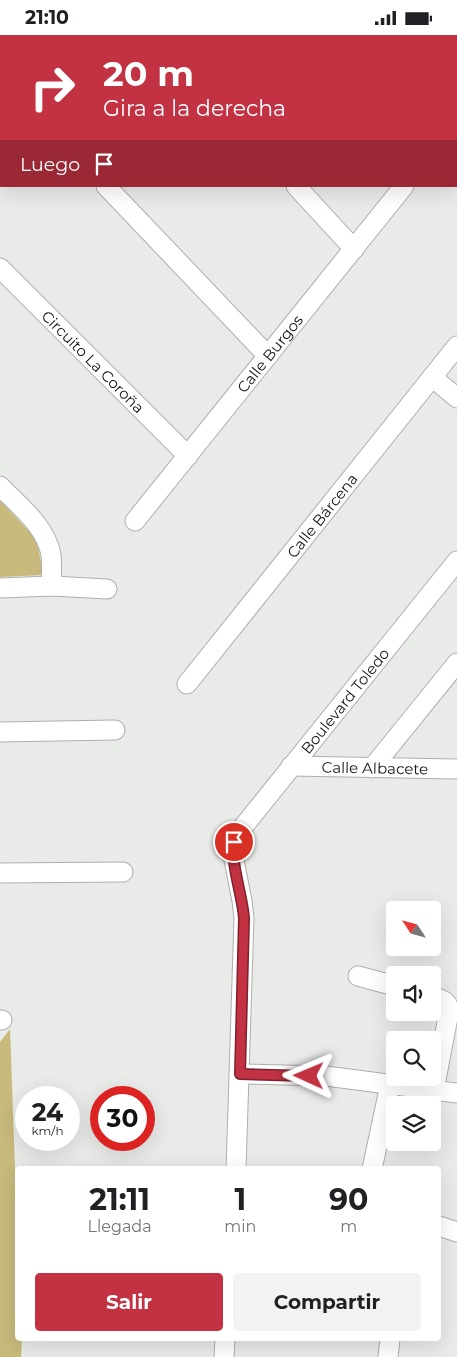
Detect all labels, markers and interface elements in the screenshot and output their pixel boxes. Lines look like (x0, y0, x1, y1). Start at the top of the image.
text: 21:10 (25, 6, 69, 29)
text: 20 m (103, 52, 194, 95)
icon: right (20, 55, 85, 120)
text: Gira a la derecha (103, 95, 286, 122)
icon: arrive (90, 150, 118, 178)
text: Luego (20, 153, 80, 176)
street label: Circuito La Coroña (38, 306, 149, 417)
street label: Calle Burgos (233, 310, 307, 396)
street label: Calle Bárcena (282, 469, 361, 561)
street label: Boulevard Toledo (296, 644, 393, 757)
street label: Calle Albacete (322, 757, 428, 778)
pin (213, 821, 255, 863)
icon: arrive (220, 828, 248, 856)
north arrow (386, 901, 441, 956)
map controls (386, 901, 441, 1151)
button: sound (386, 966, 441, 1021)
button: search (386, 1031, 441, 1086)
position arrow (282, 1049, 334, 1101)
speed limit sign: 30 (90, 1086, 155, 1151)
button: layers (386, 1096, 441, 1151)
text: 24 (32, 1097, 63, 1127)
text: km/h (31, 1123, 64, 1138)
text: 21:11 (89, 1181, 150, 1218)
text: 1 (234, 1181, 246, 1218)
text: 90 (329, 1181, 368, 1218)
text: Llegada (88, 1217, 152, 1236)
text: min (224, 1217, 256, 1236)
text: m (340, 1217, 357, 1236)
button: Salir (35, 1273, 223, 1331)
button: Compartir (233, 1273, 421, 1331)

